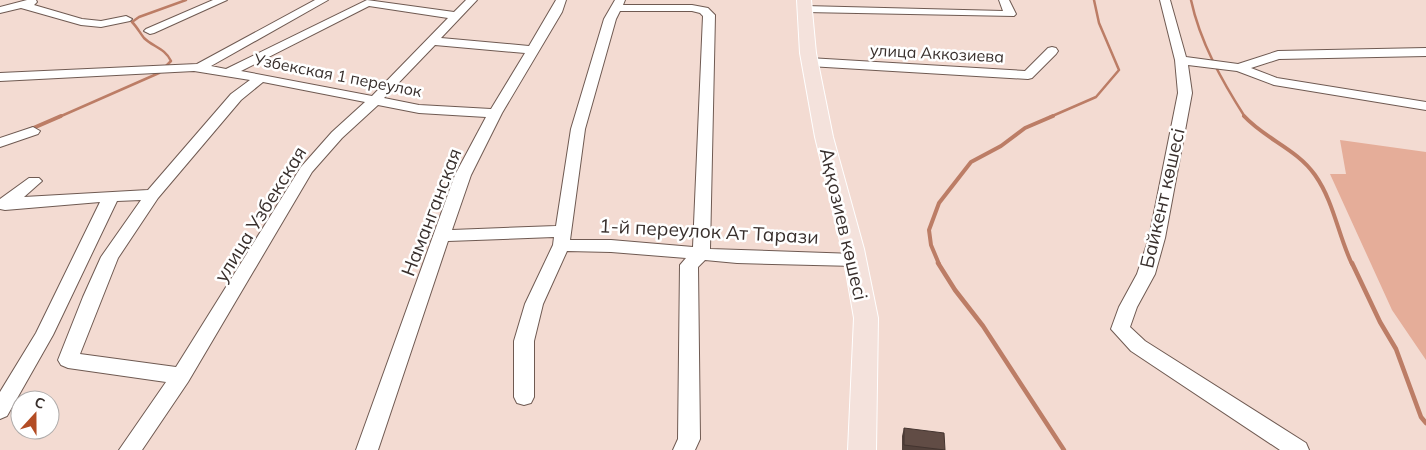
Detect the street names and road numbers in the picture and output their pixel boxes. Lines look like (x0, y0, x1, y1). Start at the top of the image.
street label: улица Аккозиева (869, 39, 1005, 67)
street label: Узбекская 1 переулок (251, 49, 424, 101)
street label: Байкент көшесі (1134, 126, 1190, 270)
street label: улица Узбекская (209, 142, 311, 286)
street label: Наманганская (396, 145, 466, 279)
street label: Аққозиев көшесі (815, 145, 873, 303)
street label: 1-й переулок Ат Тарази (599, 213, 819, 249)

